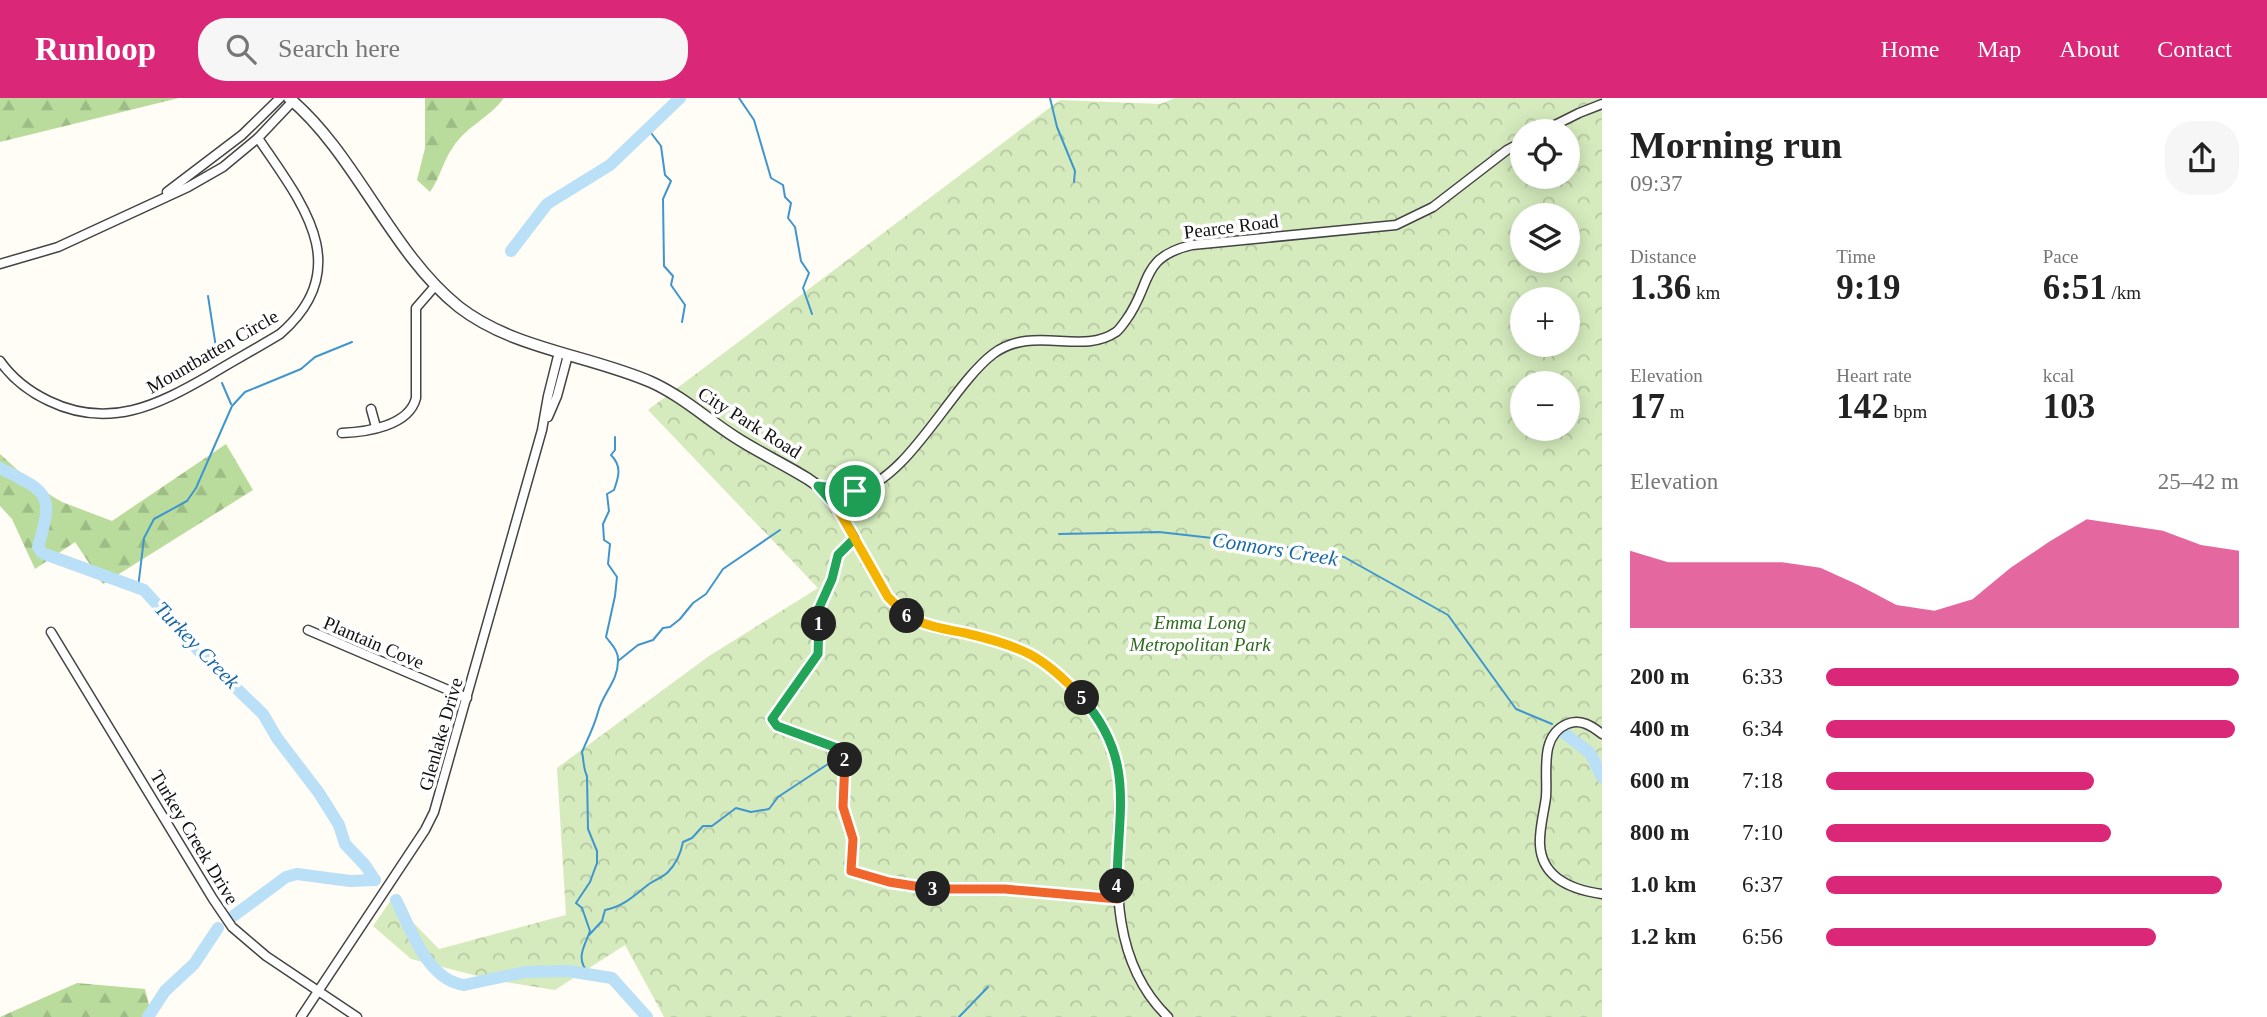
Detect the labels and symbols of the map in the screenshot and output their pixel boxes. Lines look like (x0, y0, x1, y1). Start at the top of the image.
street label: Pearce Road (1182, 210, 1280, 243)
street label: Mountbatten Circle (143, 305, 282, 398)
street label: City Park Road (694, 382, 805, 463)
pin (825, 461, 885, 521)
water label: Connors Creek (1210, 527, 1340, 571)
water label: Turkey Creek (150, 596, 245, 694)
pin: 6 (890, 598, 925, 634)
pin: 1 (802, 606, 836, 642)
street label: Plantain Cove (320, 612, 427, 673)
park label: Emma Long Metropolitan Park (1128, 612, 1271, 655)
street label: Glenlake Drive (414, 675, 467, 793)
pin: 5 (1064, 680, 1100, 716)
pin: 2 (828, 742, 862, 778)
street label: Turkey Creek Drive (146, 767, 243, 908)
pin: 4 (1100, 868, 1134, 904)
pin: 3 (916, 872, 950, 906)

